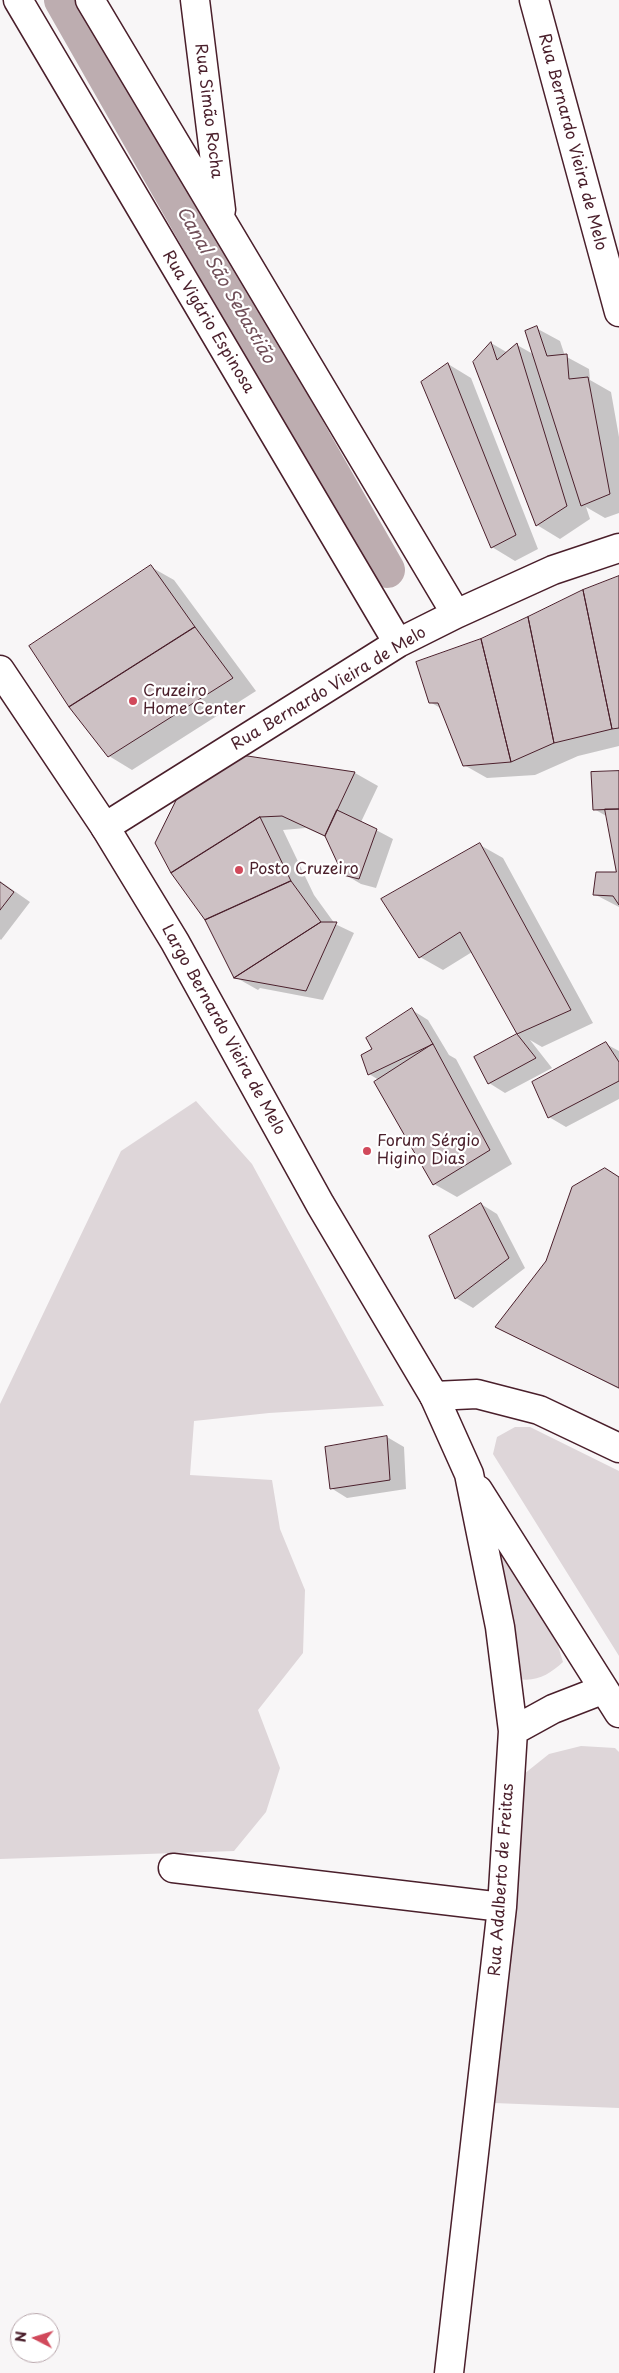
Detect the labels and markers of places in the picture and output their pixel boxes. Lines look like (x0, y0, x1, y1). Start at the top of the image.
place label: Cruzeiro Home Center (143, 682, 245, 720)
marker: Cruzeiro Home Center (127, 695, 139, 707)
place label: Posto Cruzeiro (249, 860, 359, 880)
marker: Posto Cruzeiro (233, 864, 245, 876)
place label: Forum Sérgio Higino Dias (377, 1132, 480, 1170)
marker: Forum Sérgio Higino Dias (361, 1145, 373, 1157)

